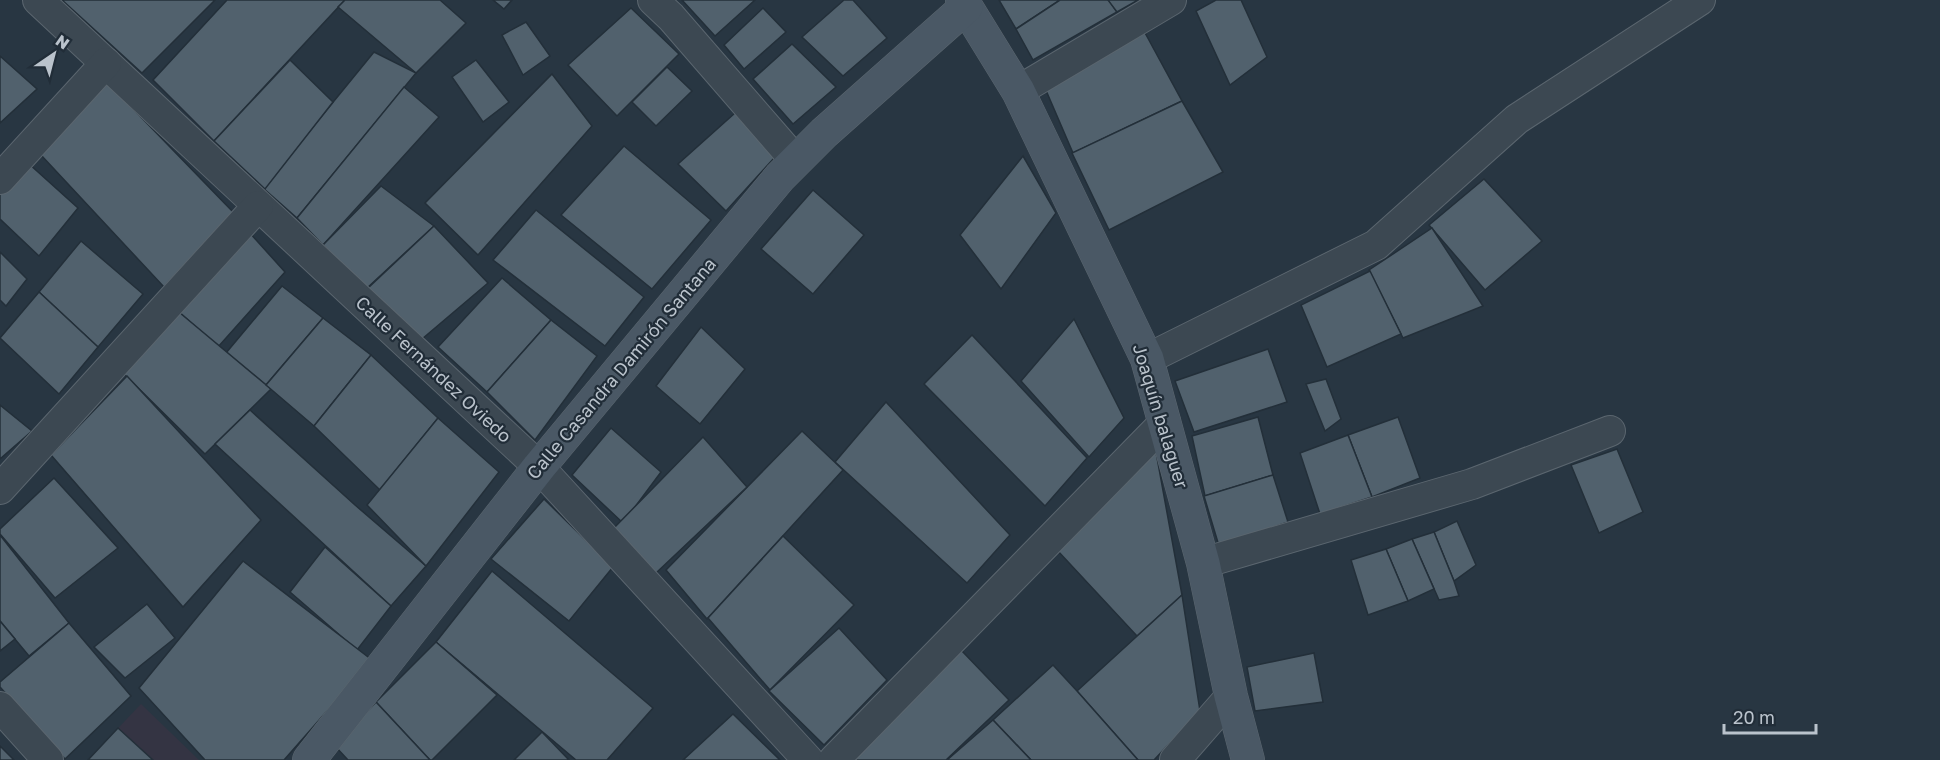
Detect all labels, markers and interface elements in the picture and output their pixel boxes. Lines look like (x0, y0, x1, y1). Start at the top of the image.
north arrow (24, 24, 84, 84)
text: N (52, 30, 73, 53)
street label: Calle Casandra Damirón Santana (522, 253, 720, 483)
street label: Calle Fernández Oviedo (352, 291, 516, 447)
street label: Joaquín balaguer (1129, 341, 1193, 491)
scale bar (1724, 697, 1816, 735)
text: 20 m (1733, 706, 1775, 728)

